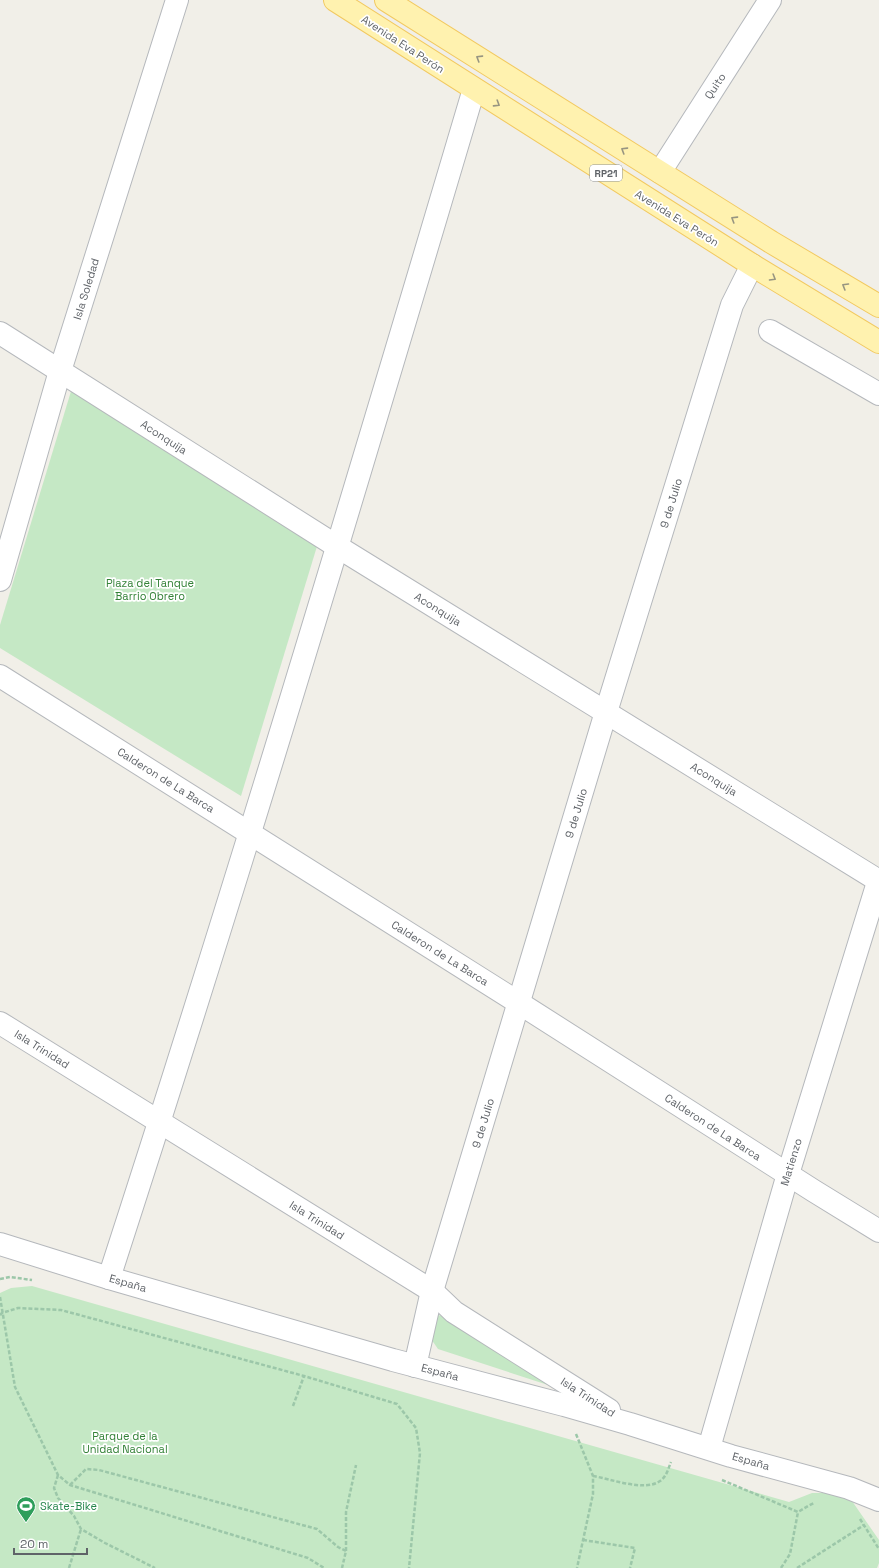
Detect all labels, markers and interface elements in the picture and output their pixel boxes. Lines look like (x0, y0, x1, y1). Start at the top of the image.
street label: Avenida Eva Perón (359, 12, 447, 76)
one-way arrow (476, 56, 483, 63)
street label: Quito (701, 70, 729, 102)
one-way arrow (493, 99, 500, 107)
one-way arrow (621, 147, 628, 154)
road number: RP21 (590, 165, 622, 181)
street label: Avenida Eva Perón (633, 187, 721, 249)
one-way arrow (731, 216, 738, 224)
street label: Isla Soledad (70, 257, 102, 321)
one-way arrow (769, 273, 776, 281)
one-way arrow (842, 284, 849, 291)
street label: Aconquija (138, 417, 190, 458)
street label: 9 de Julio (657, 476, 685, 530)
park label: Plaza del Tanque Barrio Obrero (106, 576, 194, 603)
street label: Aconquija (412, 589, 465, 629)
street label: Calderon de La Barca (115, 744, 218, 816)
street label: Aconquija (688, 759, 741, 799)
street label: 9 de Julio (562, 786, 590, 840)
street label: Calderon de La Barca (389, 917, 492, 989)
street label: Isla Trinidad (12, 1027, 72, 1071)
street label: Calderon de La Barca (662, 1091, 764, 1164)
street label: 9 de Julio (469, 1096, 497, 1150)
street label: Matienzo (777, 1136, 805, 1187)
street label: Isla Trinidad (287, 1198, 347, 1242)
street label: España (108, 1271, 149, 1295)
street label: España (420, 1360, 461, 1384)
street label: Isla Trinidad (558, 1374, 618, 1420)
park label: Parque de la Unidad Nacional (82, 1429, 168, 1456)
street label: España (731, 1449, 772, 1473)
sports icon: Skate-Bike (15, 1495, 37, 1523)
place label: Skate-Bike (40, 1499, 97, 1513)
scale bar (14, 1530, 87, 1556)
text: 20 m (20, 1536, 48, 1552)

